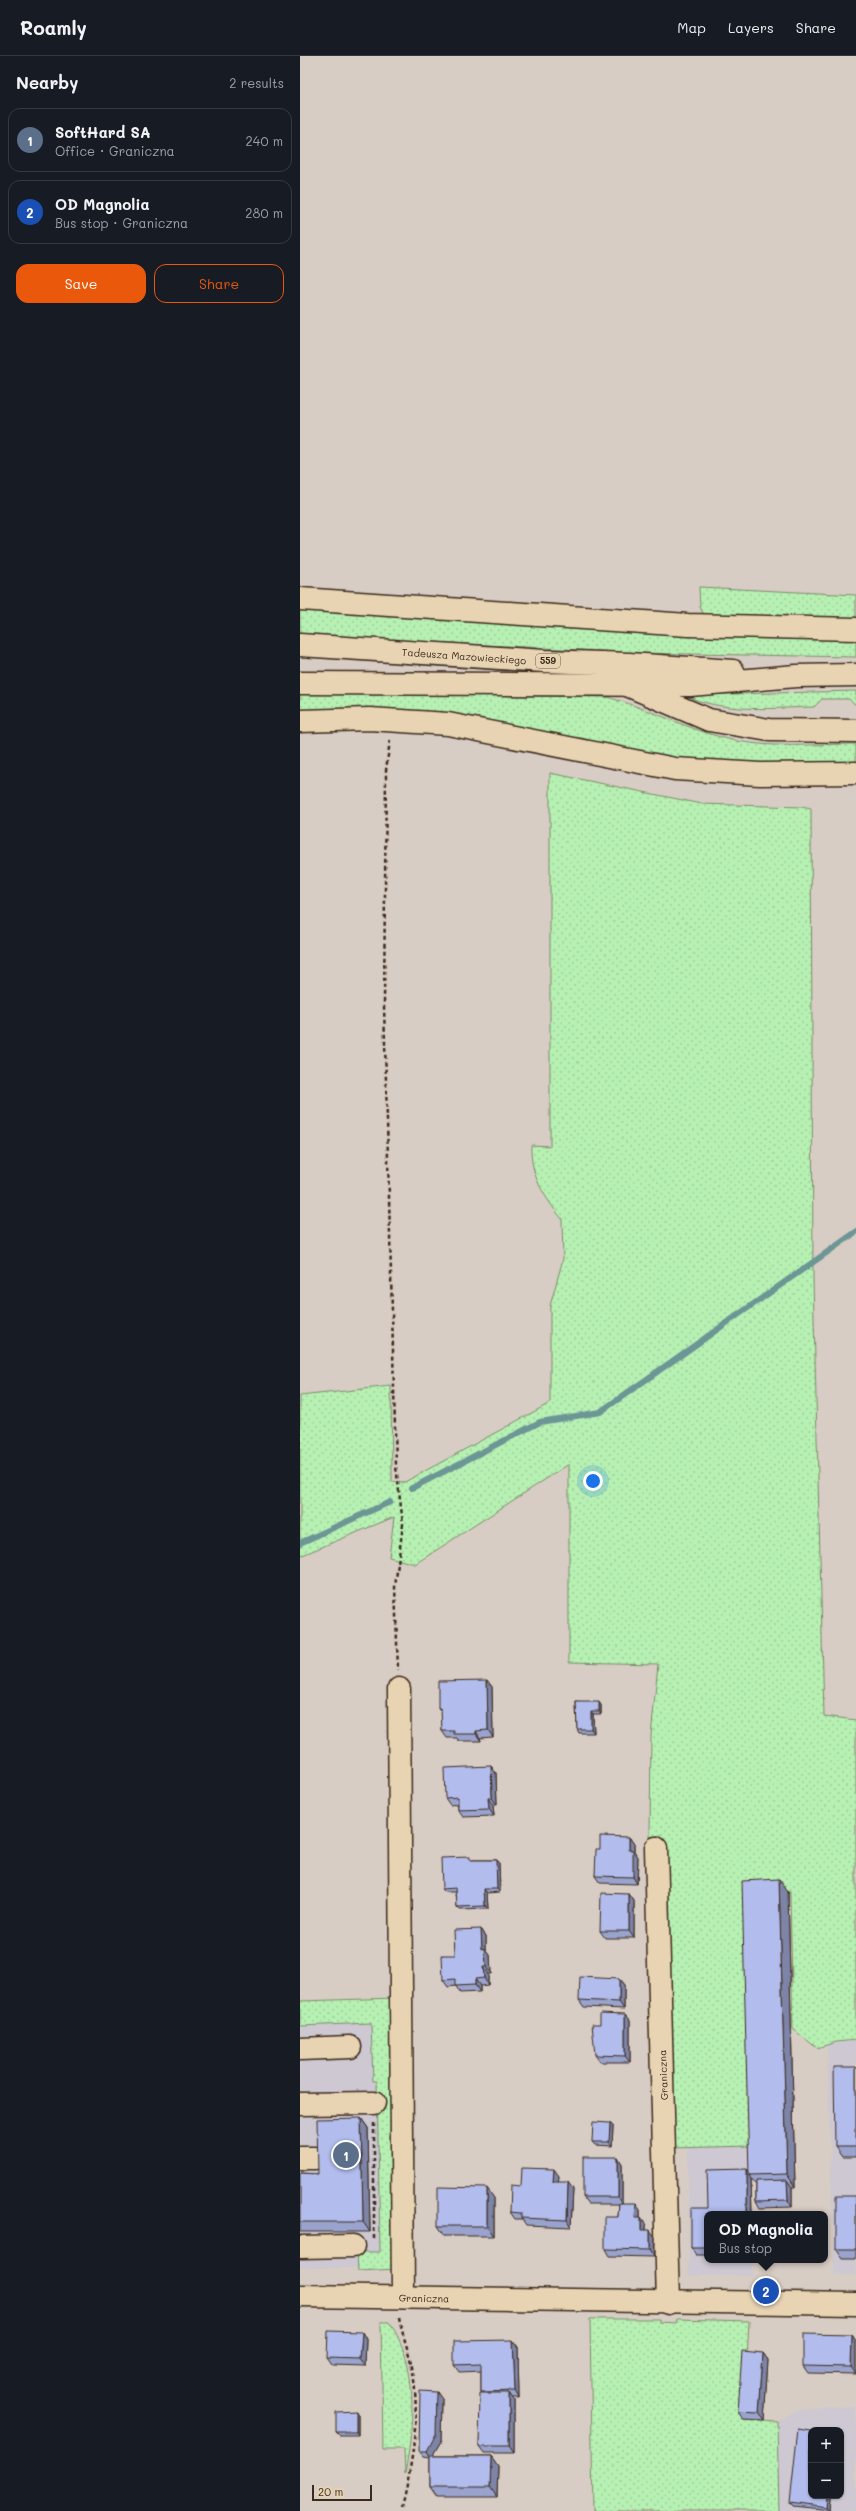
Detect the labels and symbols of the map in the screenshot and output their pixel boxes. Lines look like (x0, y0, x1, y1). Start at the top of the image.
street label: Tadeusza Mazowieckiego (401, 645, 527, 667)
road number: 559 (536, 654, 560, 668)
your location (583, 1471, 603, 1491)
street label: Graniczna (655, 2050, 671, 2100)
pin: 1 (333, 2140, 359, 2170)
pin: 2 (753, 2276, 779, 2306)
street label: Graniczna (399, 2291, 449, 2305)
scale bar (312, 2483, 372, 2502)

